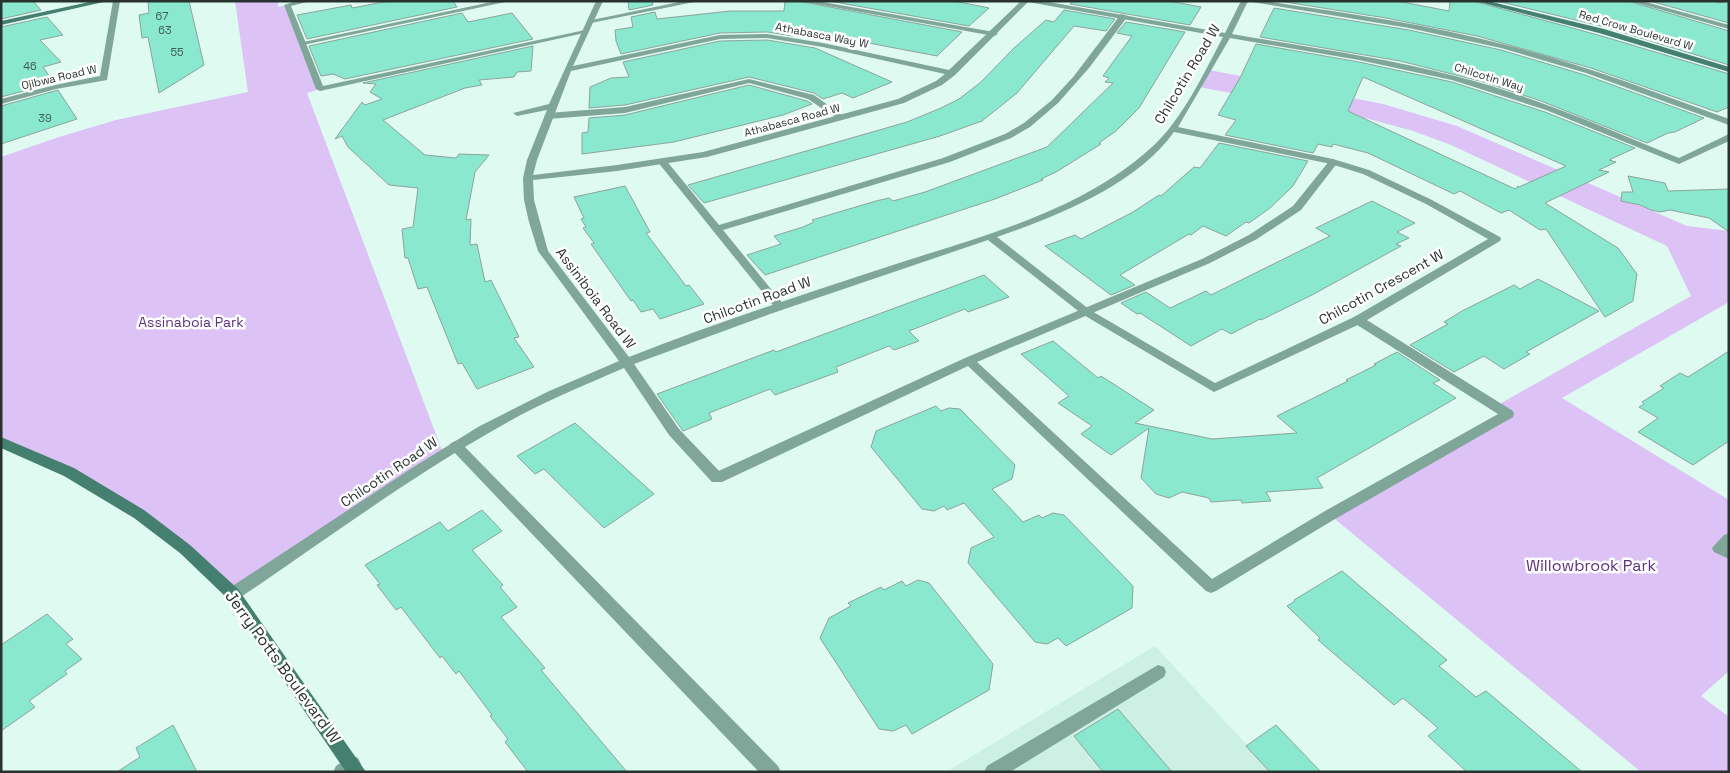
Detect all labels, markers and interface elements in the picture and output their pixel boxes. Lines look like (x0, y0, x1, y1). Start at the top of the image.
street label: Red Crow Boulevard W (1577, 7, 1695, 53)
house number: 67 (156, 9, 168, 23)
street label: Athabasca Way W (774, 19, 870, 51)
street label: Chilcotin Road W (1150, 21, 1224, 127)
house number: 63 (158, 23, 172, 37)
house number: 55 (170, 45, 184, 59)
house number: 46 (23, 59, 37, 73)
street label: Chilcotin Way (1453, 60, 1525, 94)
street label: Ojibwa Road W (20, 61, 98, 92)
street label: Athabasca Road W (742, 100, 842, 140)
house number: 39 (38, 111, 52, 125)
street label: Assiniboia Road W (552, 244, 640, 352)
street label: Chilcotin Crescent W (1315, 245, 1447, 329)
street label: Chilcotin Road W (701, 272, 813, 328)
park label: Assinaboia Park (138, 313, 244, 331)
street label: Chilcotin Road W (337, 433, 441, 511)
park label: Willowbrook Park (1526, 555, 1656, 576)
street label: Jerry Potts Boulevard W (220, 586, 346, 748)

